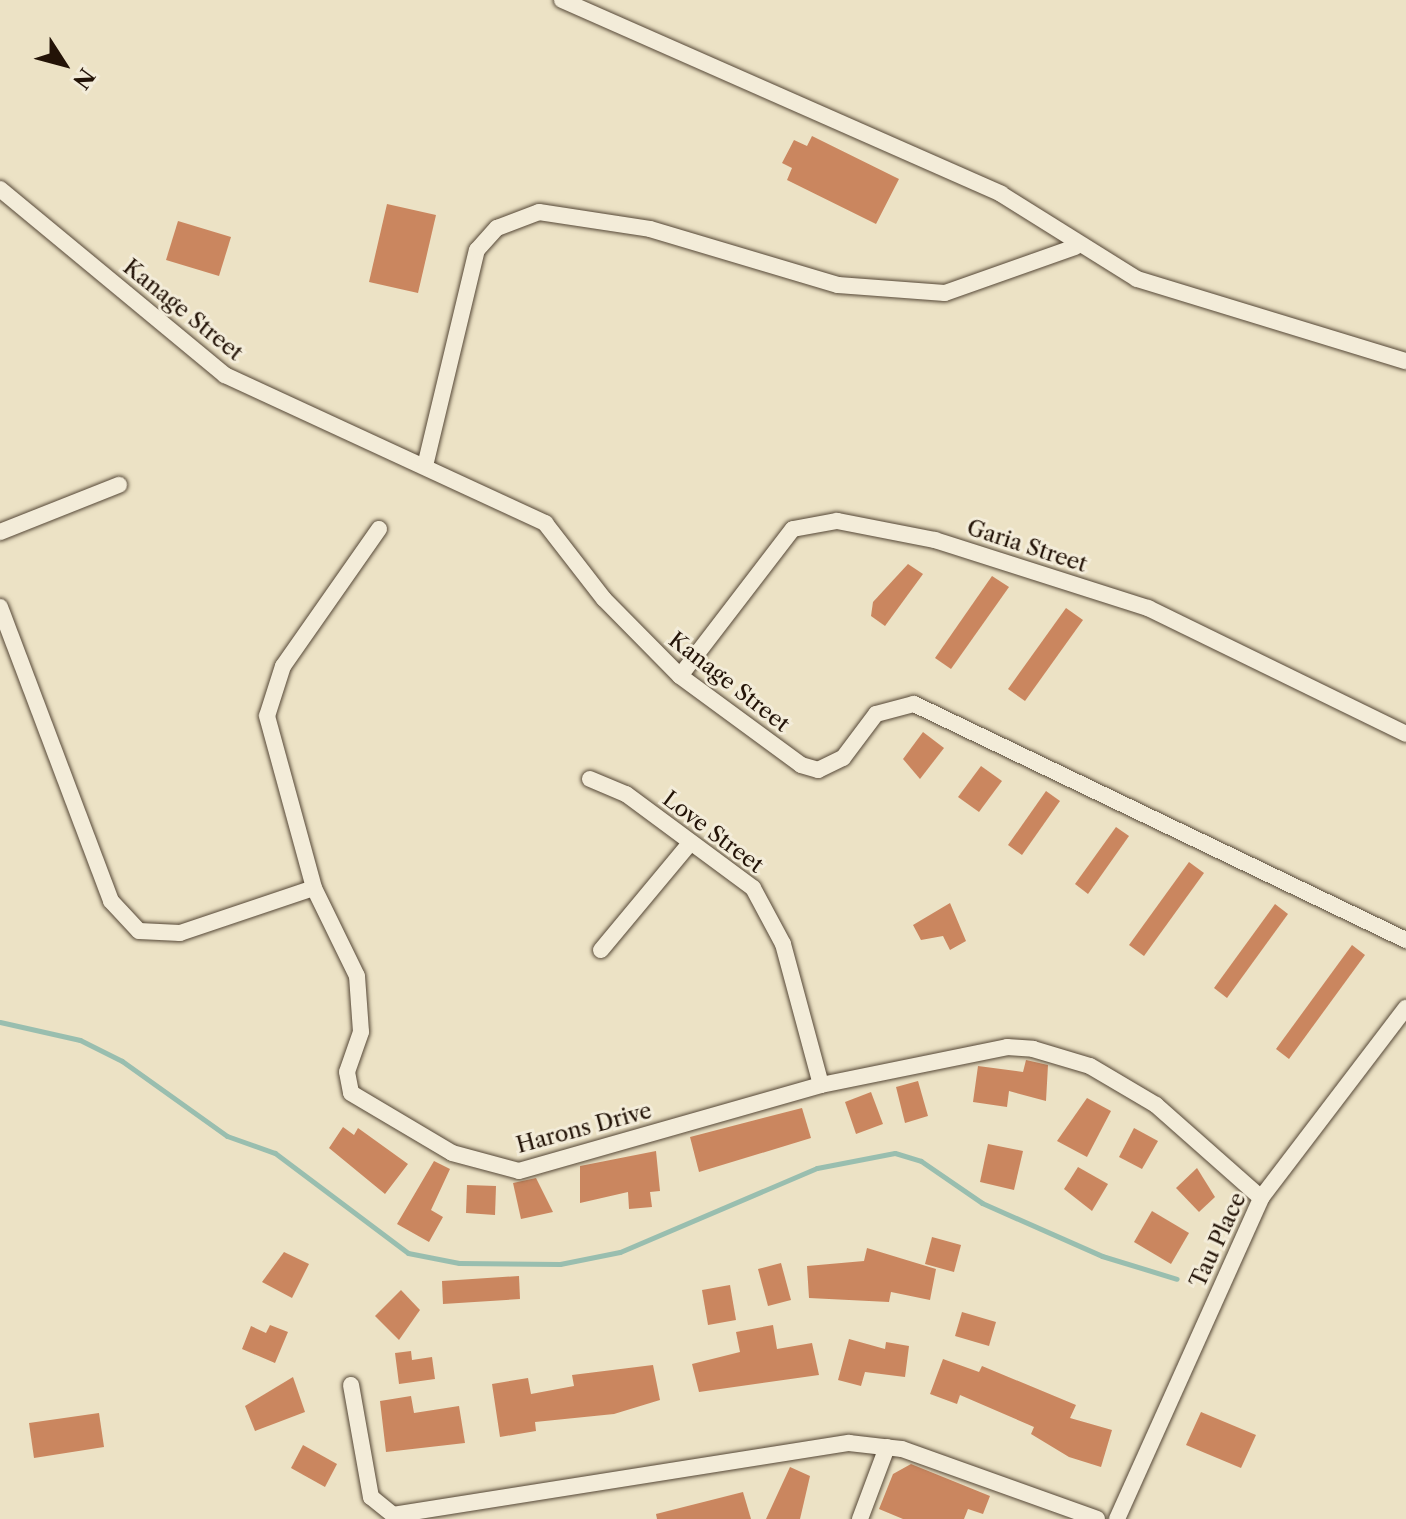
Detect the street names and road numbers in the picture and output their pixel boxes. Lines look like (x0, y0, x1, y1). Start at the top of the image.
street label: Kanage Street (118, 254, 248, 366)
street label: Garia Street (963, 514, 1091, 578)
street label: Kanage Street (663, 627, 795, 737)
street label: Love Street (658, 786, 768, 878)
street label: Harons Drive (513, 1097, 655, 1159)
street label: Tau Place (1184, 1188, 1252, 1292)

